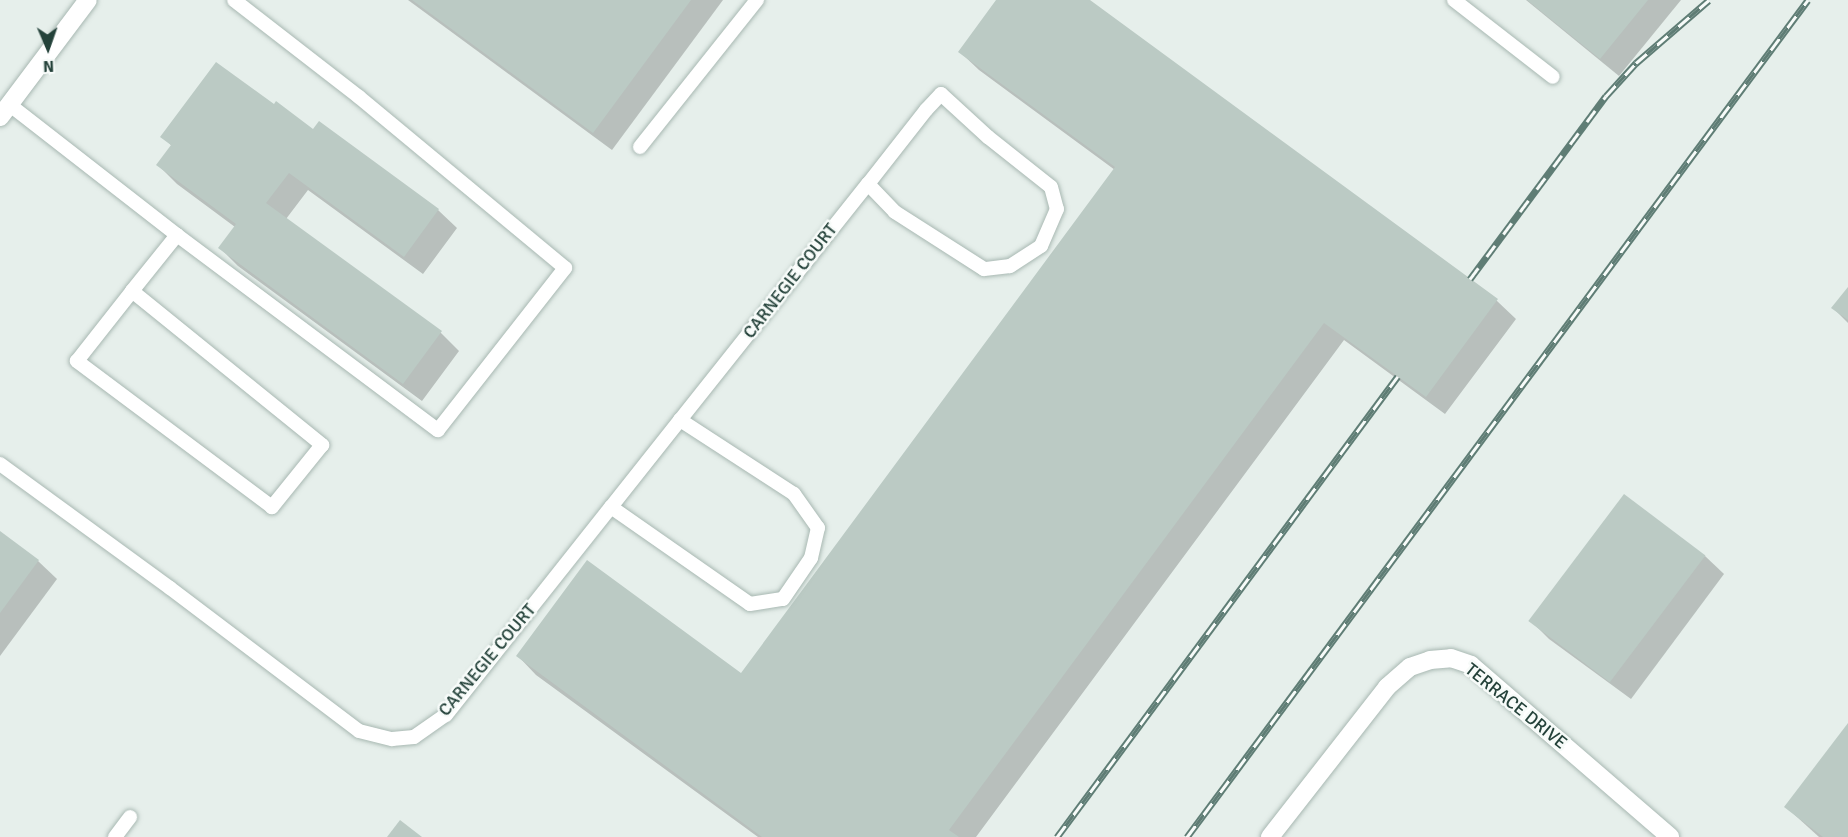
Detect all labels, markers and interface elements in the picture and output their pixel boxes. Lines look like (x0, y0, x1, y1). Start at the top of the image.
north arrow (18, 18, 78, 78)
text: N (43, 56, 55, 76)
street label: CARNEGIE COURT (738, 219, 842, 343)
street label: CARNEGIE COURT (434, 599, 540, 721)
street label: TERRACE DRIVE (1461, 658, 1571, 754)

